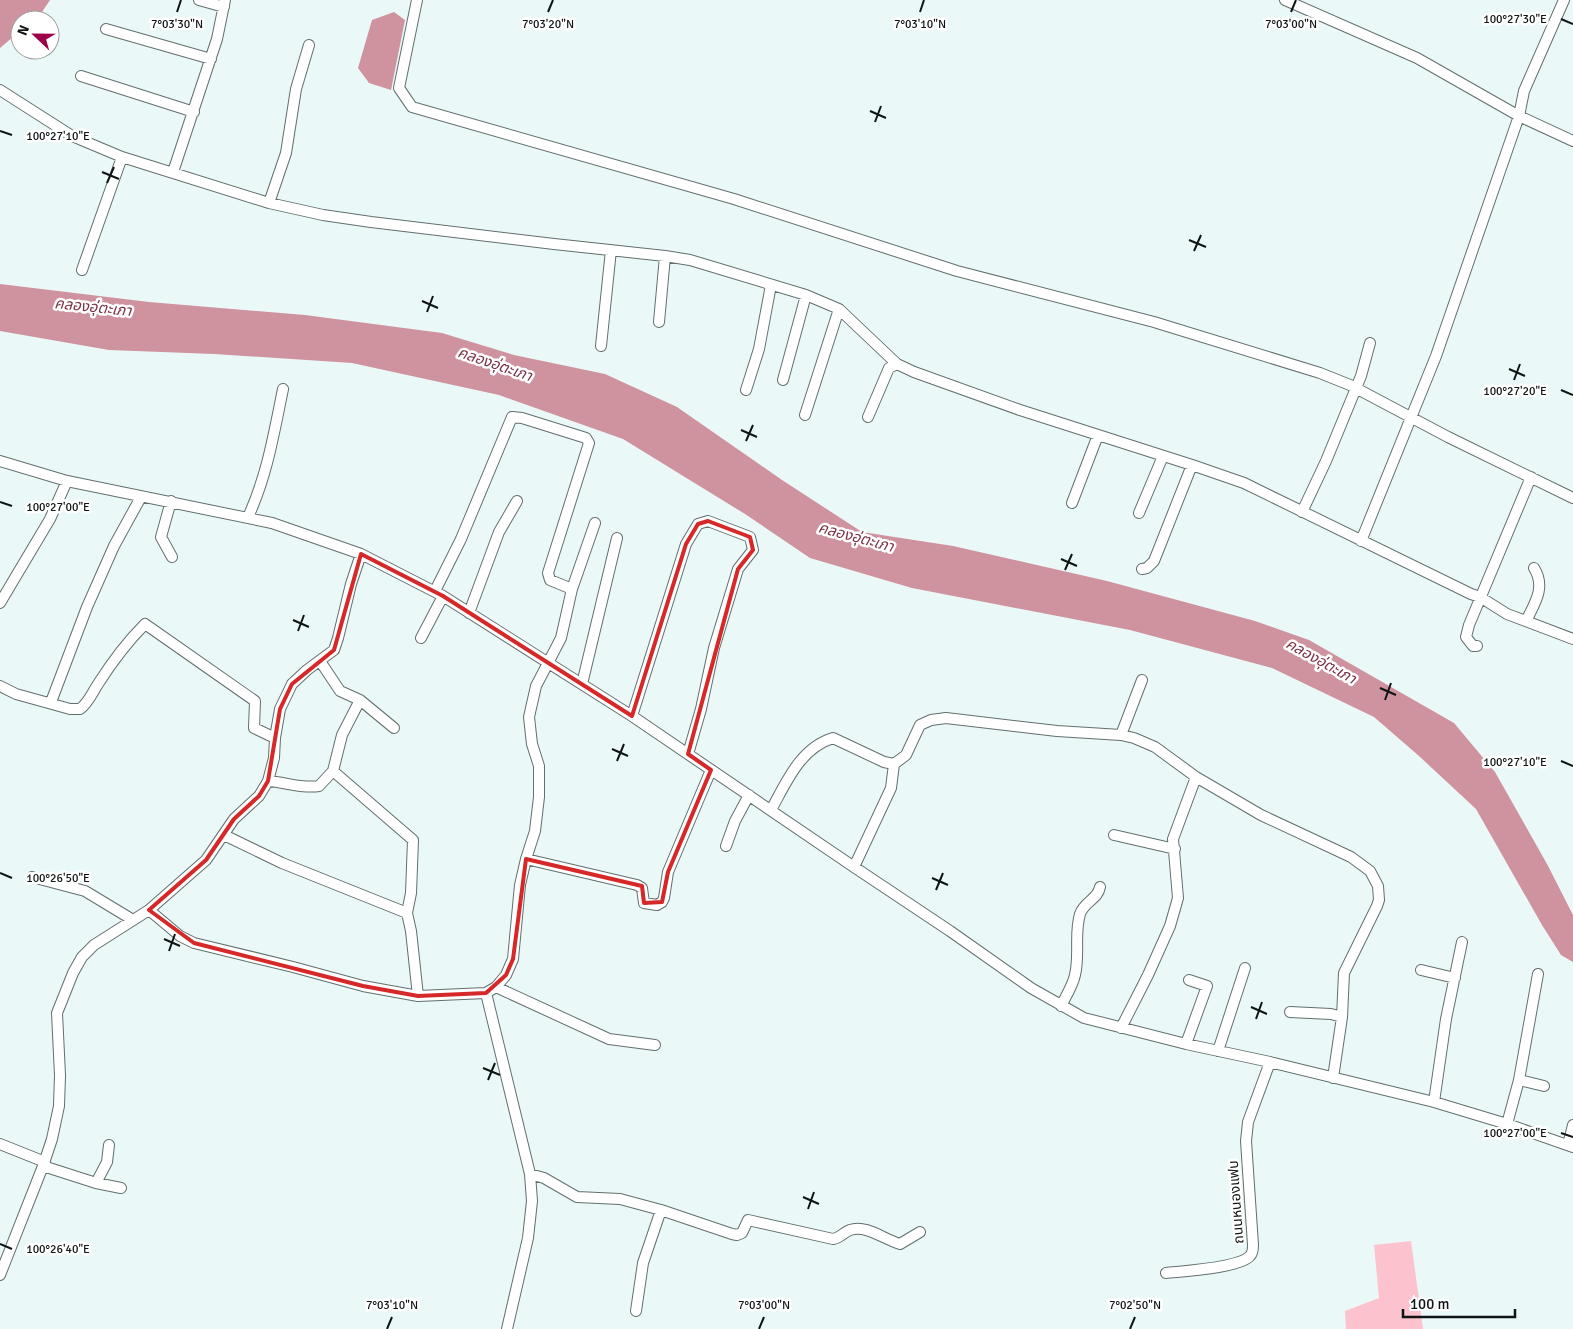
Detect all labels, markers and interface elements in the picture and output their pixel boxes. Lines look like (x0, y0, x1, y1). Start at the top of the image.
north arrow (10, 10, 60, 60)
text: 100°27'30"E (1483, 12, 1547, 27)
text: 7°03'30"N (151, 17, 203, 32)
text: 7°03'20"N (522, 17, 574, 32)
text: 7°03'10"N (894, 17, 946, 32)
text: 7°03'00"N (1265, 17, 1317, 32)
text: N (14, 23, 33, 38)
text: 100°27'10"E (26, 129, 90, 144)
water label: คลองอุ่ตะเภา (54, 294, 133, 320)
water label: คลองอุ่ตะเภา (456, 343, 535, 385)
text: 100°27'20"E (1483, 384, 1547, 399)
text: 100°27'00"E (26, 500, 90, 515)
water label: คลองอุ่ตะเภา (816, 518, 896, 556)
water label: คลองอุ่ตะเภา (1283, 634, 1360, 688)
text: 100°27'10"E (1483, 755, 1547, 770)
text: 100°26'50"E (26, 871, 90, 886)
text: 100°27'00"E (1483, 1126, 1547, 1141)
street label: ถนนหนองแฟบ (1225, 1160, 1247, 1244)
text: 100°26'40"E (26, 1242, 90, 1257)
scale bar (1403, 1286, 1516, 1318)
text: 100 m (1410, 1295, 1450, 1313)
text: 7°03'10"N (366, 1298, 418, 1313)
text: 7°03'00"N (738, 1298, 790, 1313)
text: 7°02'50"N (1109, 1298, 1161, 1313)

